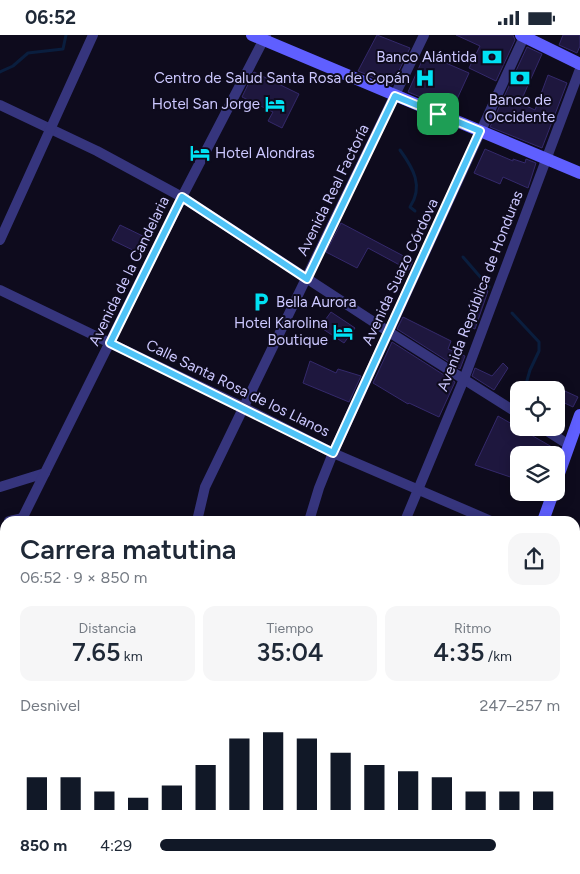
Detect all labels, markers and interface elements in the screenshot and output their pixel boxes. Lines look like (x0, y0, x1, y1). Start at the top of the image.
text: 06:52 (25, 6, 76, 29)
bank icon: Banco Alántida (481, 46, 503, 68)
place label: Banco Alántida (376, 48, 477, 66)
hospital icon: Centro de Salud Santa Rosa de Copán (414, 67, 436, 89)
bank icon: Banco de Occidente (509, 67, 531, 89)
place label: Centro de Salud Santa Rosa de Copán (154, 69, 410, 87)
place label: Banco de Occidente (485, 91, 555, 126)
hotel icon: Hotel San Jorge (264, 93, 286, 115)
pin (417, 93, 459, 135)
place label: Hotel San Jorge (152, 95, 260, 113)
icon: arrive (424, 100, 452, 128)
street label: Avenida Real Factoría (293, 121, 373, 259)
hotel icon: Hotel Alondras (189, 142, 211, 164)
place label: Hotel Alondras (215, 144, 315, 162)
street label: Avenida República de Honduras (433, 188, 527, 394)
street label: Avenida de la Candelaria (85, 193, 173, 349)
street label: Avenida Suazo Córdova (358, 196, 442, 348)
parking icon: Bella Aurora (250, 291, 272, 313)
place label: Bella Aurora (276, 293, 356, 311)
place label: Hotel Karolina Boutique (234, 314, 328, 349)
hotel icon: Hotel Karolina Boutique (332, 321, 354, 343)
street label: Calle Santa Rosa de los Llanos (143, 336, 333, 440)
map controls (510, 381, 565, 501)
button: locate (510, 381, 565, 436)
button: layers (510, 446, 565, 501)
text: Carrera matutina (20, 532, 236, 566)
button: share (508, 533, 560, 585)
text: 06:52 · 9 × 850 m (20, 568, 147, 587)
text: Distancia (79, 620, 136, 637)
text: Tiempo (267, 620, 313, 637)
text: Ritmo (454, 620, 491, 637)
text: 7.65 (72, 637, 120, 667)
text: 35:04 (256, 637, 324, 667)
text: 4:35 (433, 637, 484, 667)
text: km (120, 648, 143, 665)
text: /km (484, 648, 512, 665)
text: Desnivel (20, 696, 80, 715)
text: 247–257 m (479, 696, 560, 715)
text: 850 m (20, 836, 67, 855)
text: 4:29 (100, 836, 132, 855)

